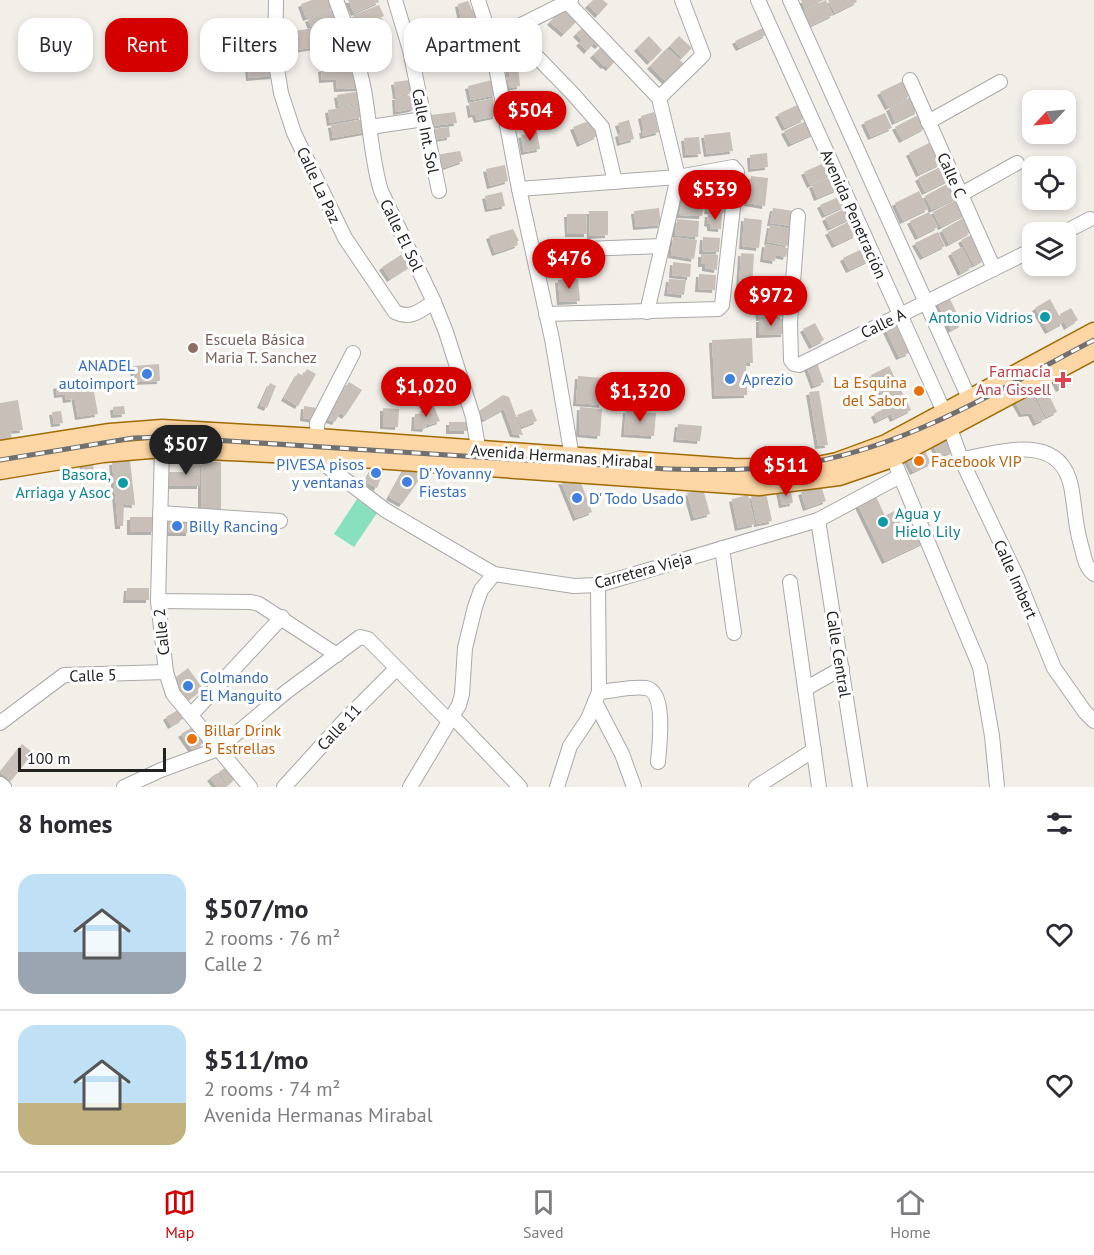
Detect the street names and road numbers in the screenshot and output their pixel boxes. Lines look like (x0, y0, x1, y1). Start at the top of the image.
street label: Calle Int. Sol (408, 87, 444, 175)
street label: Calle La Paz (293, 144, 345, 226)
street label: Avenida Penetración (817, 146, 891, 282)
street label: Calle C (933, 149, 971, 201)
street label: Calle El Sol (376, 196, 428, 275)
street label: Calle A (857, 303, 909, 342)
street label: Avenida Hermanas Mirabal (470, 440, 654, 472)
street label: Calle Imbert (990, 536, 1043, 622)
street label: Carretera Vieja (592, 547, 694, 593)
street label: Calle 2 (149, 607, 173, 657)
street label: Calle Central (822, 609, 856, 699)
street label: Calle 5 (69, 664, 117, 686)
street label: Calle 11 (313, 700, 365, 754)

